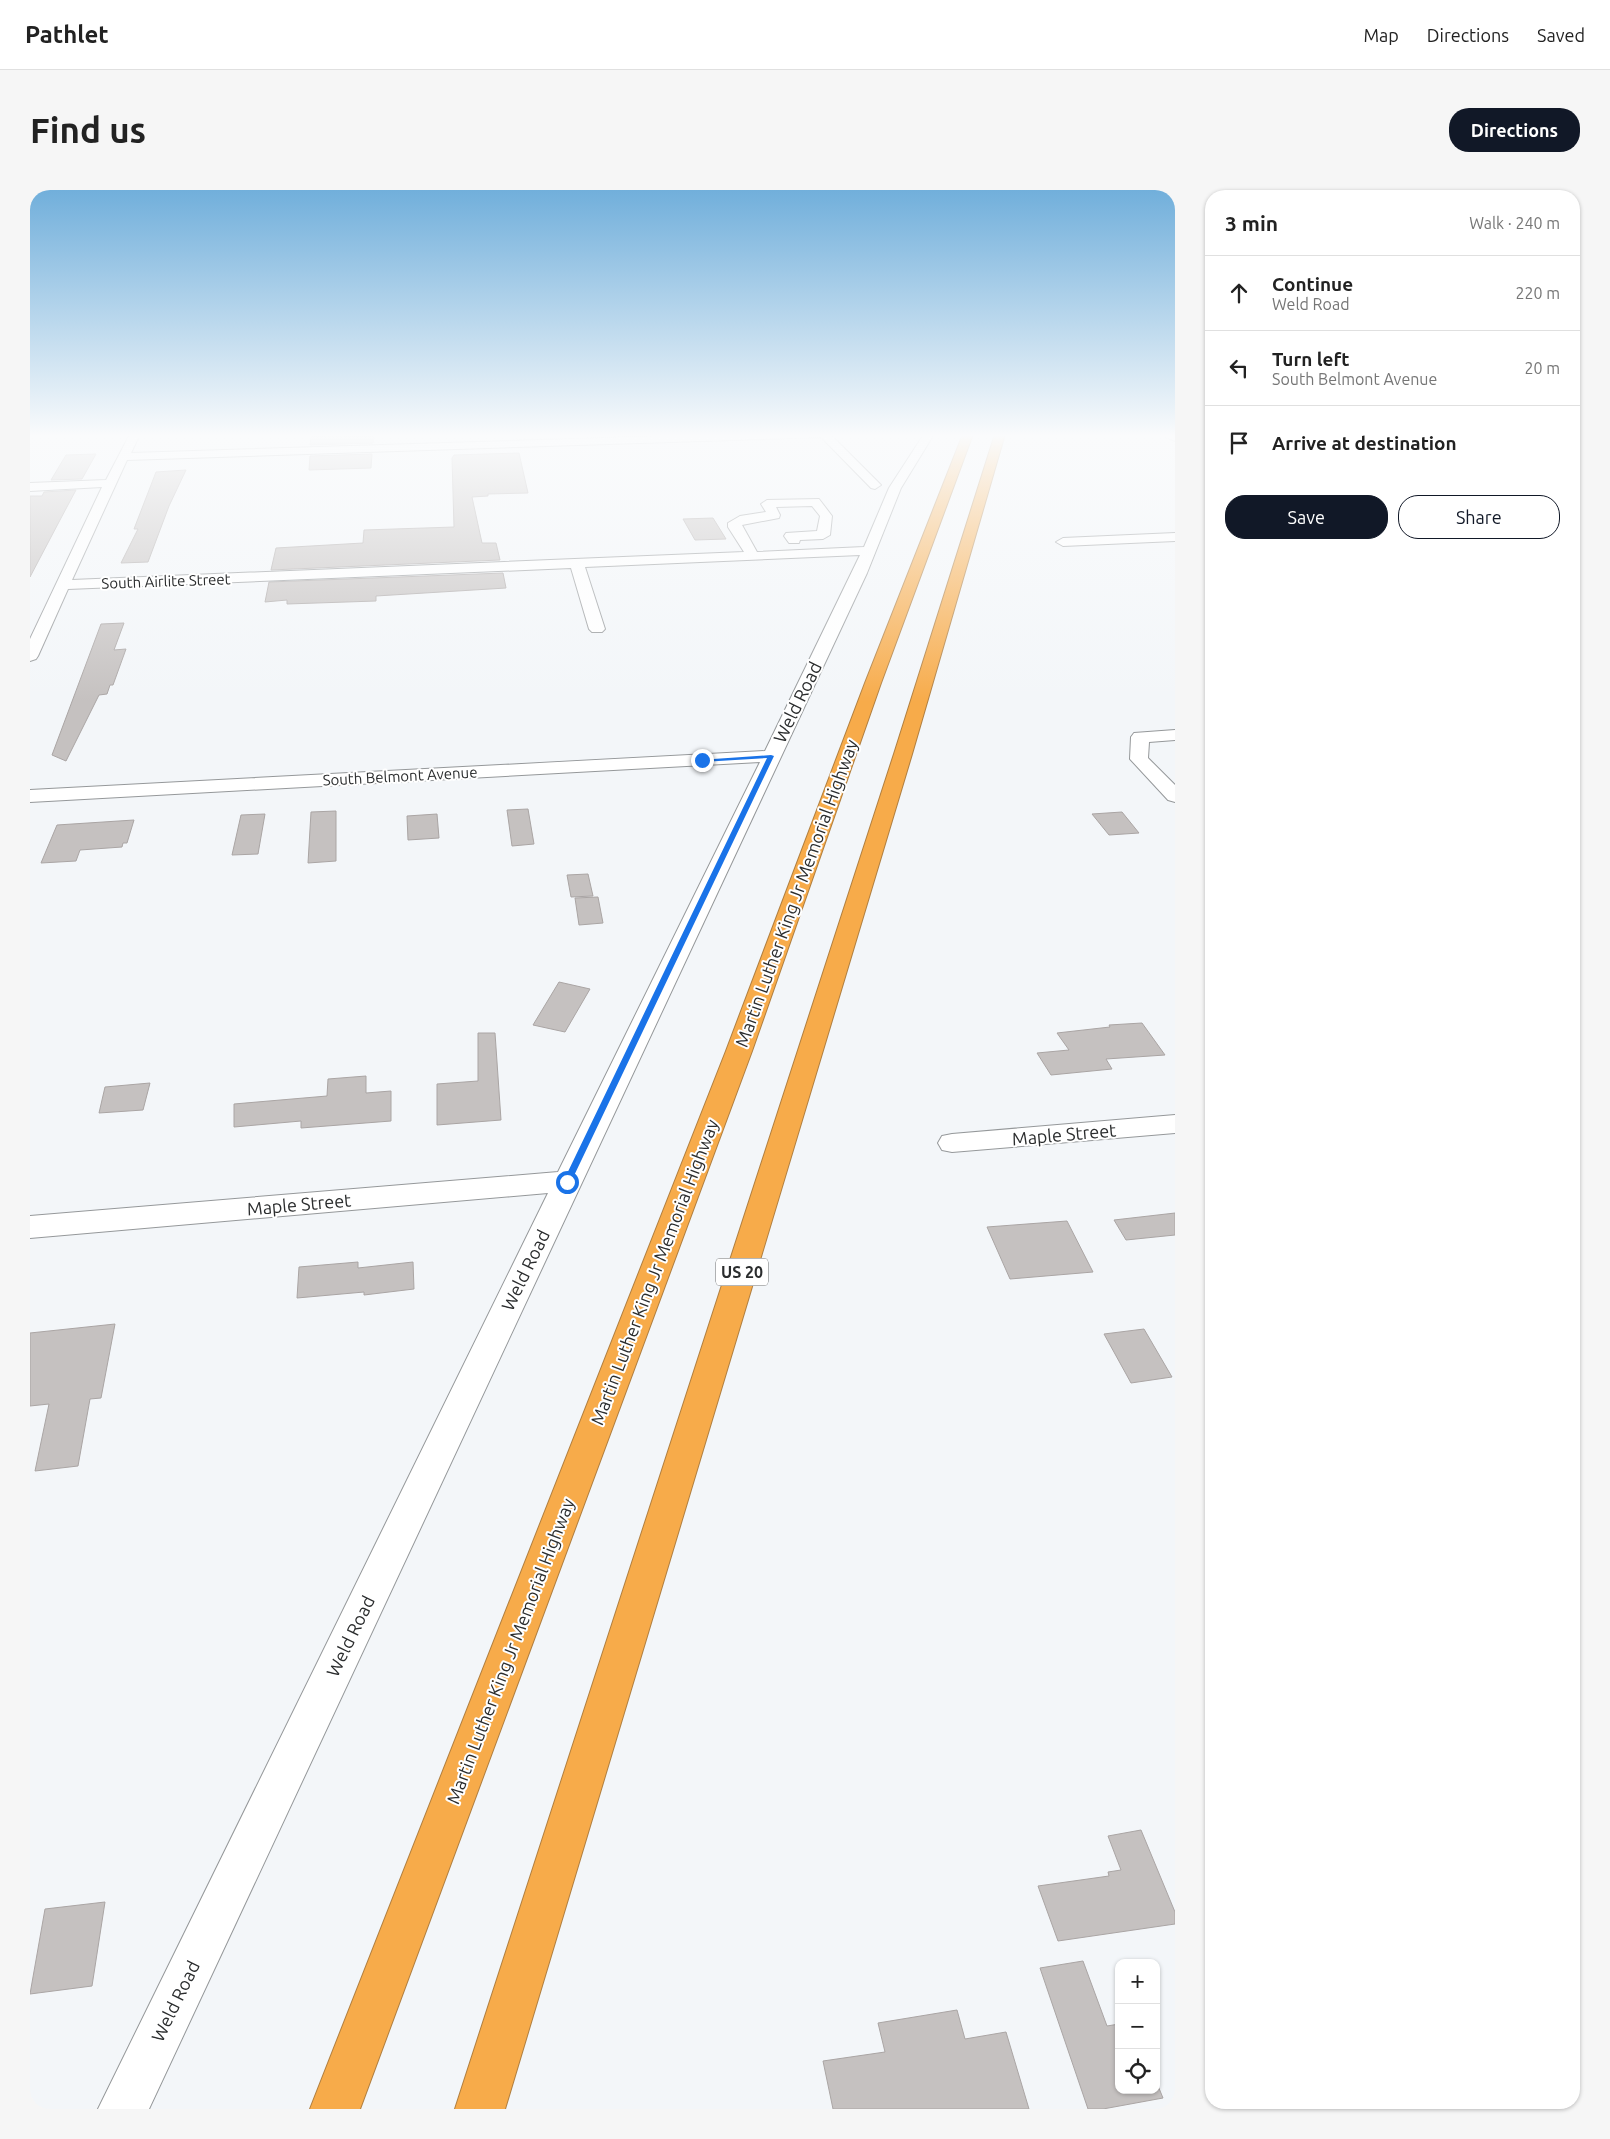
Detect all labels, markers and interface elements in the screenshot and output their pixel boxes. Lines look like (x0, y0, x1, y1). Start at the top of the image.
text: Pathlet (25, 21, 109, 48)
text: Map (1363, 25, 1399, 45)
text: Directions (1427, 25, 1509, 45)
text: Saved (1537, 25, 1585, 45)
button: Directions (1449, 108, 1580, 152)
text: Find us (30, 110, 146, 150)
text: 3 min (1225, 211, 1278, 235)
text: Walk · 240 m (1469, 214, 1560, 232)
text: Continue (1272, 273, 1353, 295)
icon: ahead (1225, 279, 1253, 307)
text: 220 m (1515, 284, 1560, 302)
text: Weld Road (1272, 295, 1350, 313)
text: Turn left (1272, 348, 1350, 370)
icon: left (1225, 354, 1253, 382)
text: 20 m (1524, 359, 1560, 377)
text: South Belmont Avenue (1272, 370, 1437, 388)
icon: arrive (1225, 429, 1253, 457)
text: Arrive at destination (1272, 432, 1457, 454)
button: Save (1225, 495, 1388, 539)
button: Share (1398, 495, 1560, 539)
street label: South Airlite Street (101, 570, 231, 592)
street label: Weld Road (769, 658, 825, 746)
street label: Martin Luther King Jr Memorial Highway (731, 736, 861, 1050)
route end (691, 749, 714, 772)
street label: South Belmont Avenue (322, 763, 478, 789)
street label: Martin Luther King Jr Memorial Highway (586, 1116, 722, 1428)
street label: Maple Street (1011, 1119, 1117, 1149)
route start (556, 1171, 579, 1194)
street label: Maple Street (246, 1189, 352, 1219)
street label: Weld Road (497, 1226, 553, 1314)
road number: US 20 (716, 1258, 768, 1286)
street label: Martin Luther King Jr Memorial Highway (442, 1495, 578, 1807)
street label: Weld Road (322, 1592, 378, 1680)
street label: Weld Road (147, 1957, 203, 2045)
map controls (1115, 1959, 1160, 2094)
button: + (1115, 1959, 1160, 2004)
button: − (1115, 2004, 1160, 2049)
button: locate (1115, 2049, 1160, 2094)

